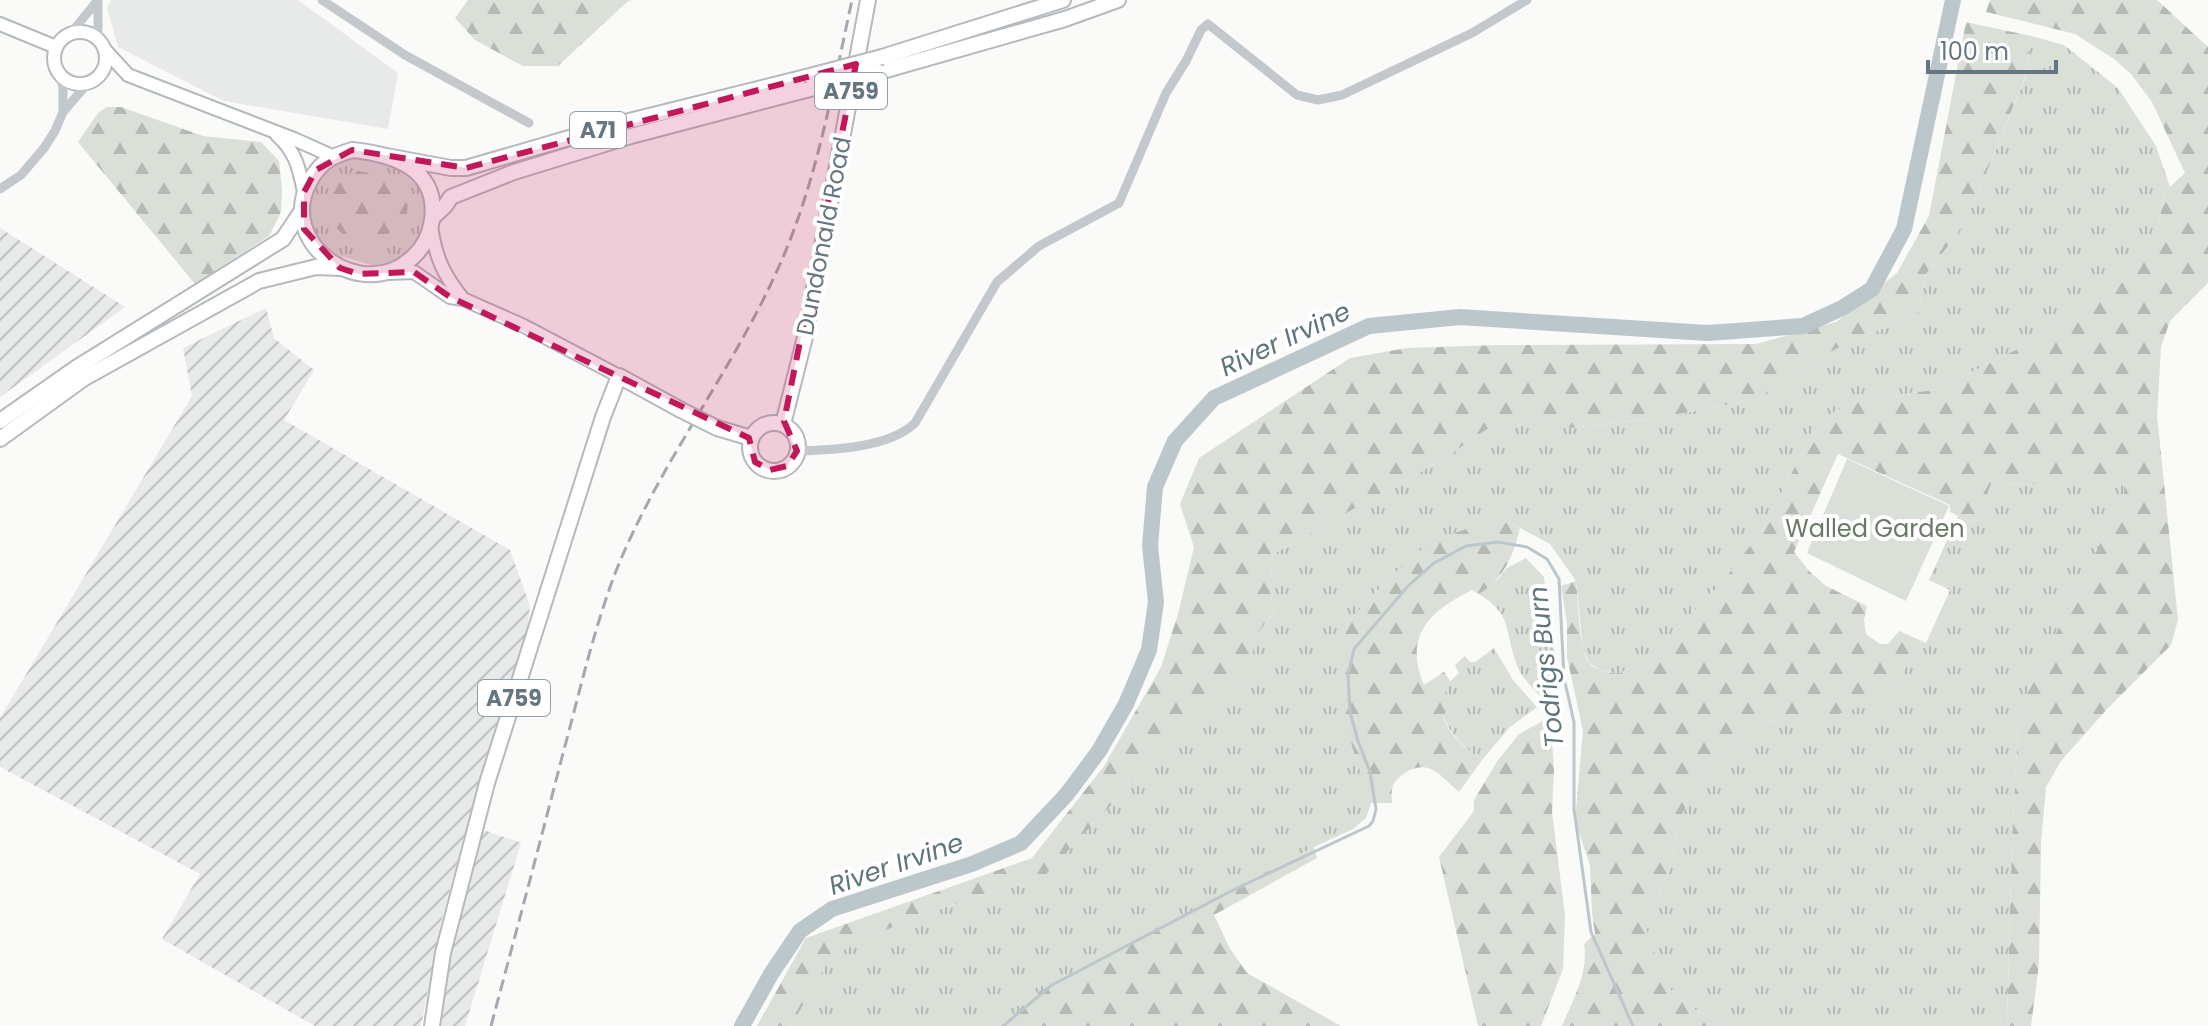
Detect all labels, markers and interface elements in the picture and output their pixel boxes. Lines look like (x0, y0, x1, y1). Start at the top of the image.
scale bar (1928, 24, 2056, 74)
text: 100 m (1940, 35, 2009, 68)
road number: A759 (815, 73, 887, 109)
road number: A71 (570, 112, 626, 148)
street label: Dundonald Road (788, 134, 859, 338)
water label: River Irvine (1214, 293, 1356, 385)
park label: Walled Garden (1785, 512, 1965, 545)
water label: Todrigs Burn (1520, 584, 1572, 750)
road number: A759 (478, 680, 550, 716)
water label: River Irvine (824, 824, 968, 904)

